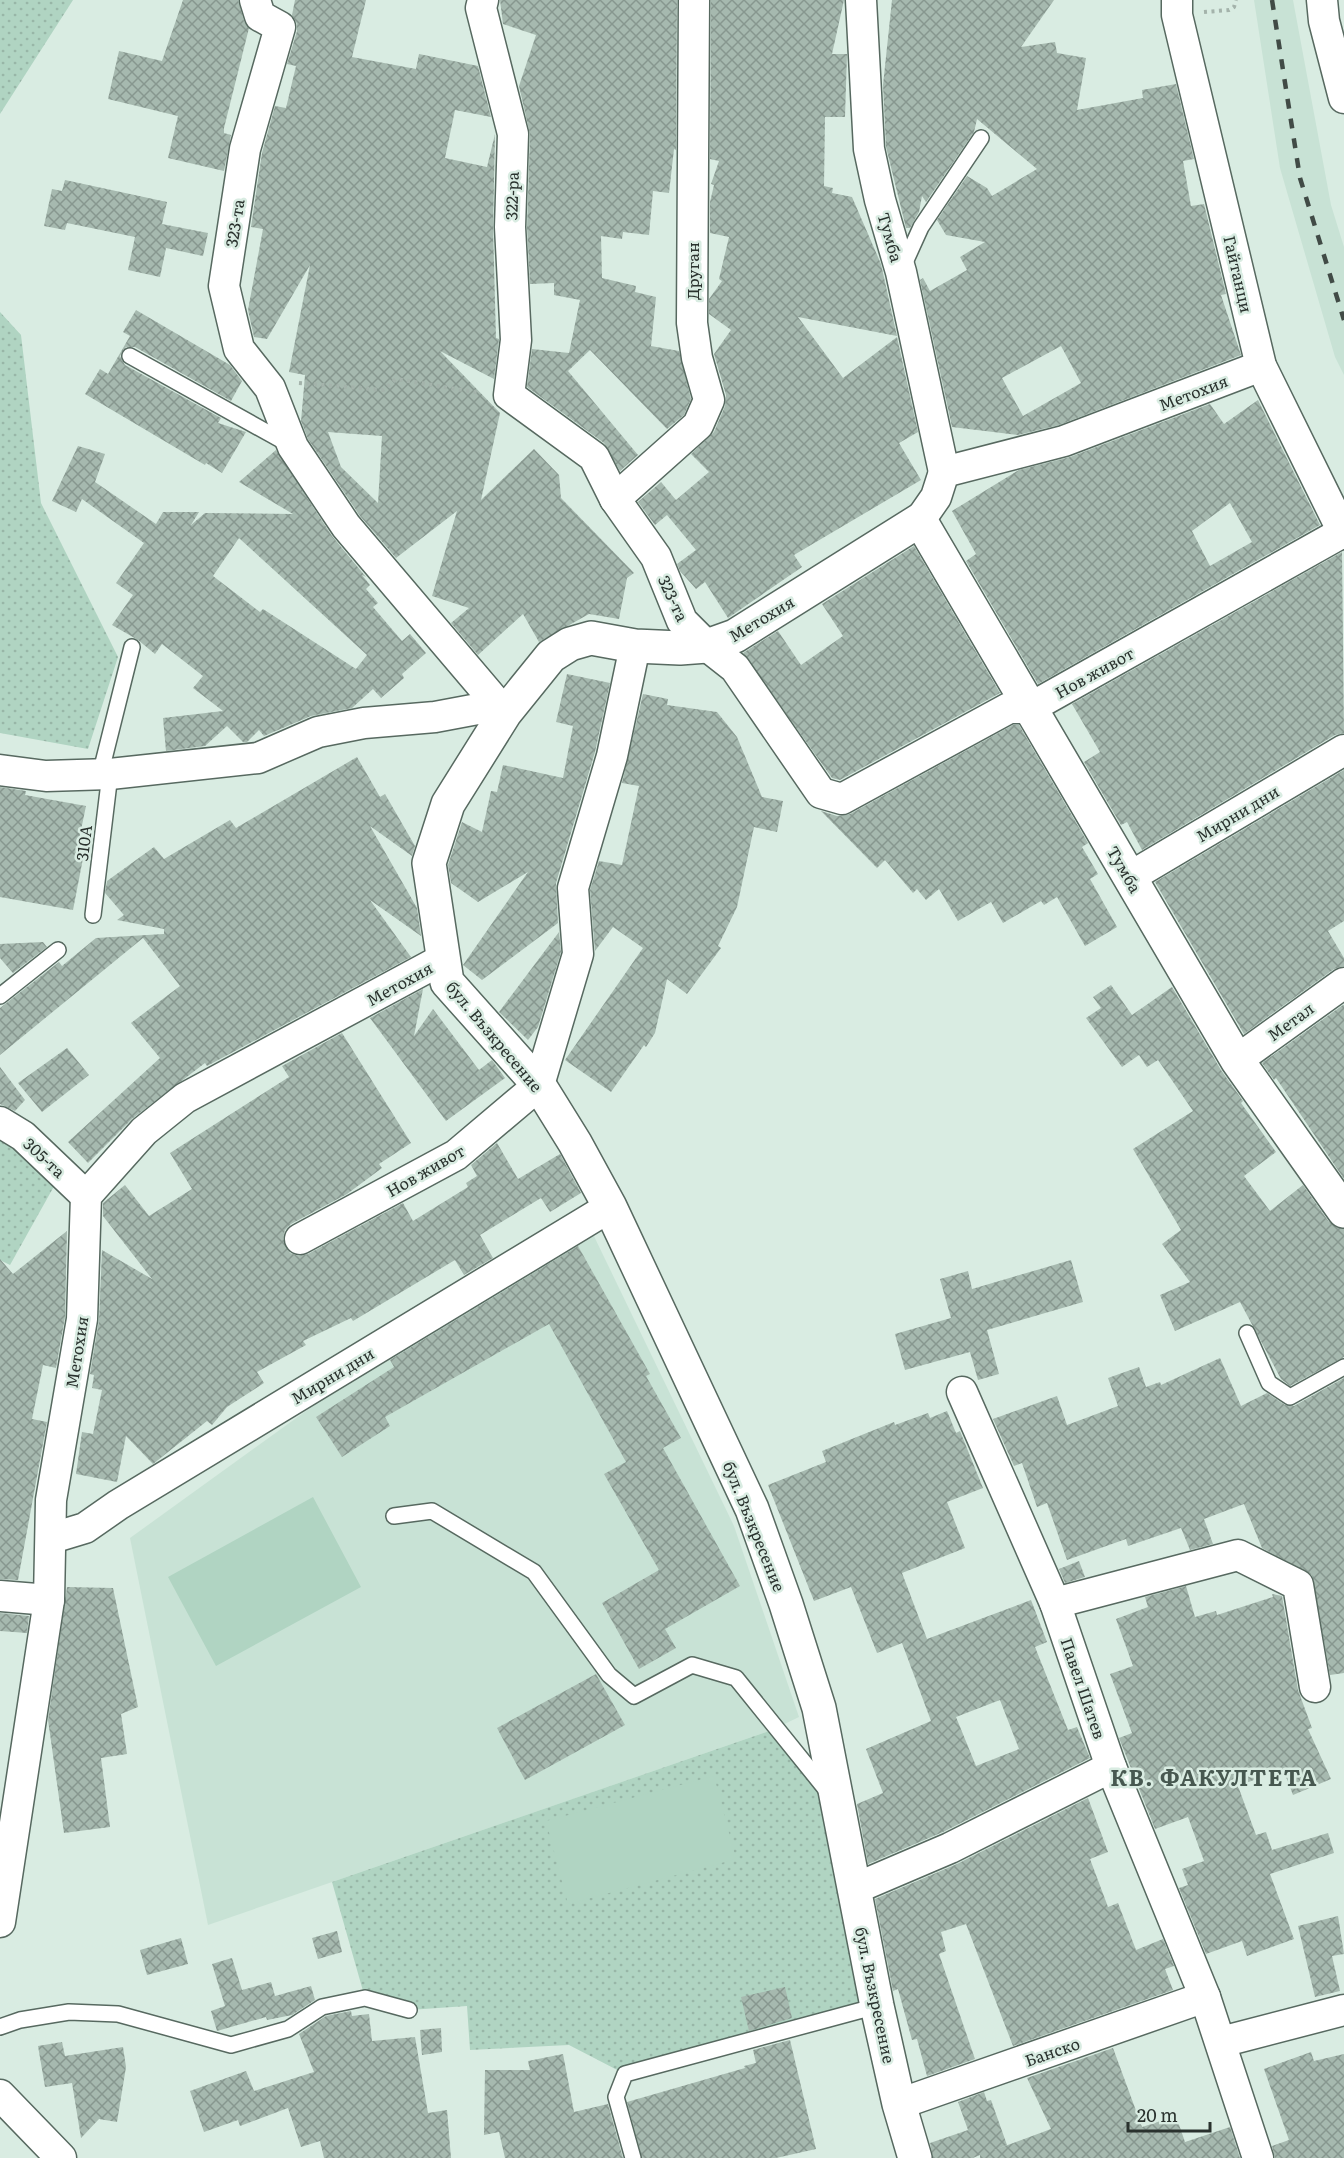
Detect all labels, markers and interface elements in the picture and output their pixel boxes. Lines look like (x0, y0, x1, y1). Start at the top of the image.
street label: 322-ра (498, 171, 524, 221)
street label: 323-та (218, 197, 250, 249)
street label: Тумба (872, 209, 910, 265)
street label: Гайтанци (1218, 233, 1260, 315)
street label: Друган (680, 242, 704, 300)
street label: Метохия (1155, 368, 1231, 416)
street label: 323-та (653, 571, 695, 625)
street label: Метохия (724, 589, 798, 647)
street label: Нов живот (1050, 640, 1138, 704)
street label: Мирни дни (1191, 779, 1283, 847)
street label: 310А (69, 823, 97, 862)
street label: Тумба (1102, 841, 1148, 897)
street label: Метохия (361, 955, 437, 1011)
street label: бул. Възкресение (441, 975, 549, 1097)
street label: Метал (1262, 996, 1318, 1046)
street label: 305-та (19, 1131, 72, 1183)
street label: Нов живот (381, 1138, 469, 1202)
street label: Метохия (58, 1314, 94, 1390)
street label: Мирни дни (286, 1341, 378, 1409)
street label: бул. Възкресение (718, 1457, 792, 1595)
street label: Павел Шатев (1055, 1634, 1113, 1742)
district label: КВ. ФАКУЛТЕТА (1110, 1760, 1318, 1793)
street label: бул. Възкресение (850, 1925, 902, 2065)
street label: Банско (1021, 2030, 1083, 2072)
scale bar (1128, 2095, 1210, 2133)
text: 20 m (1137, 2101, 1178, 2128)

